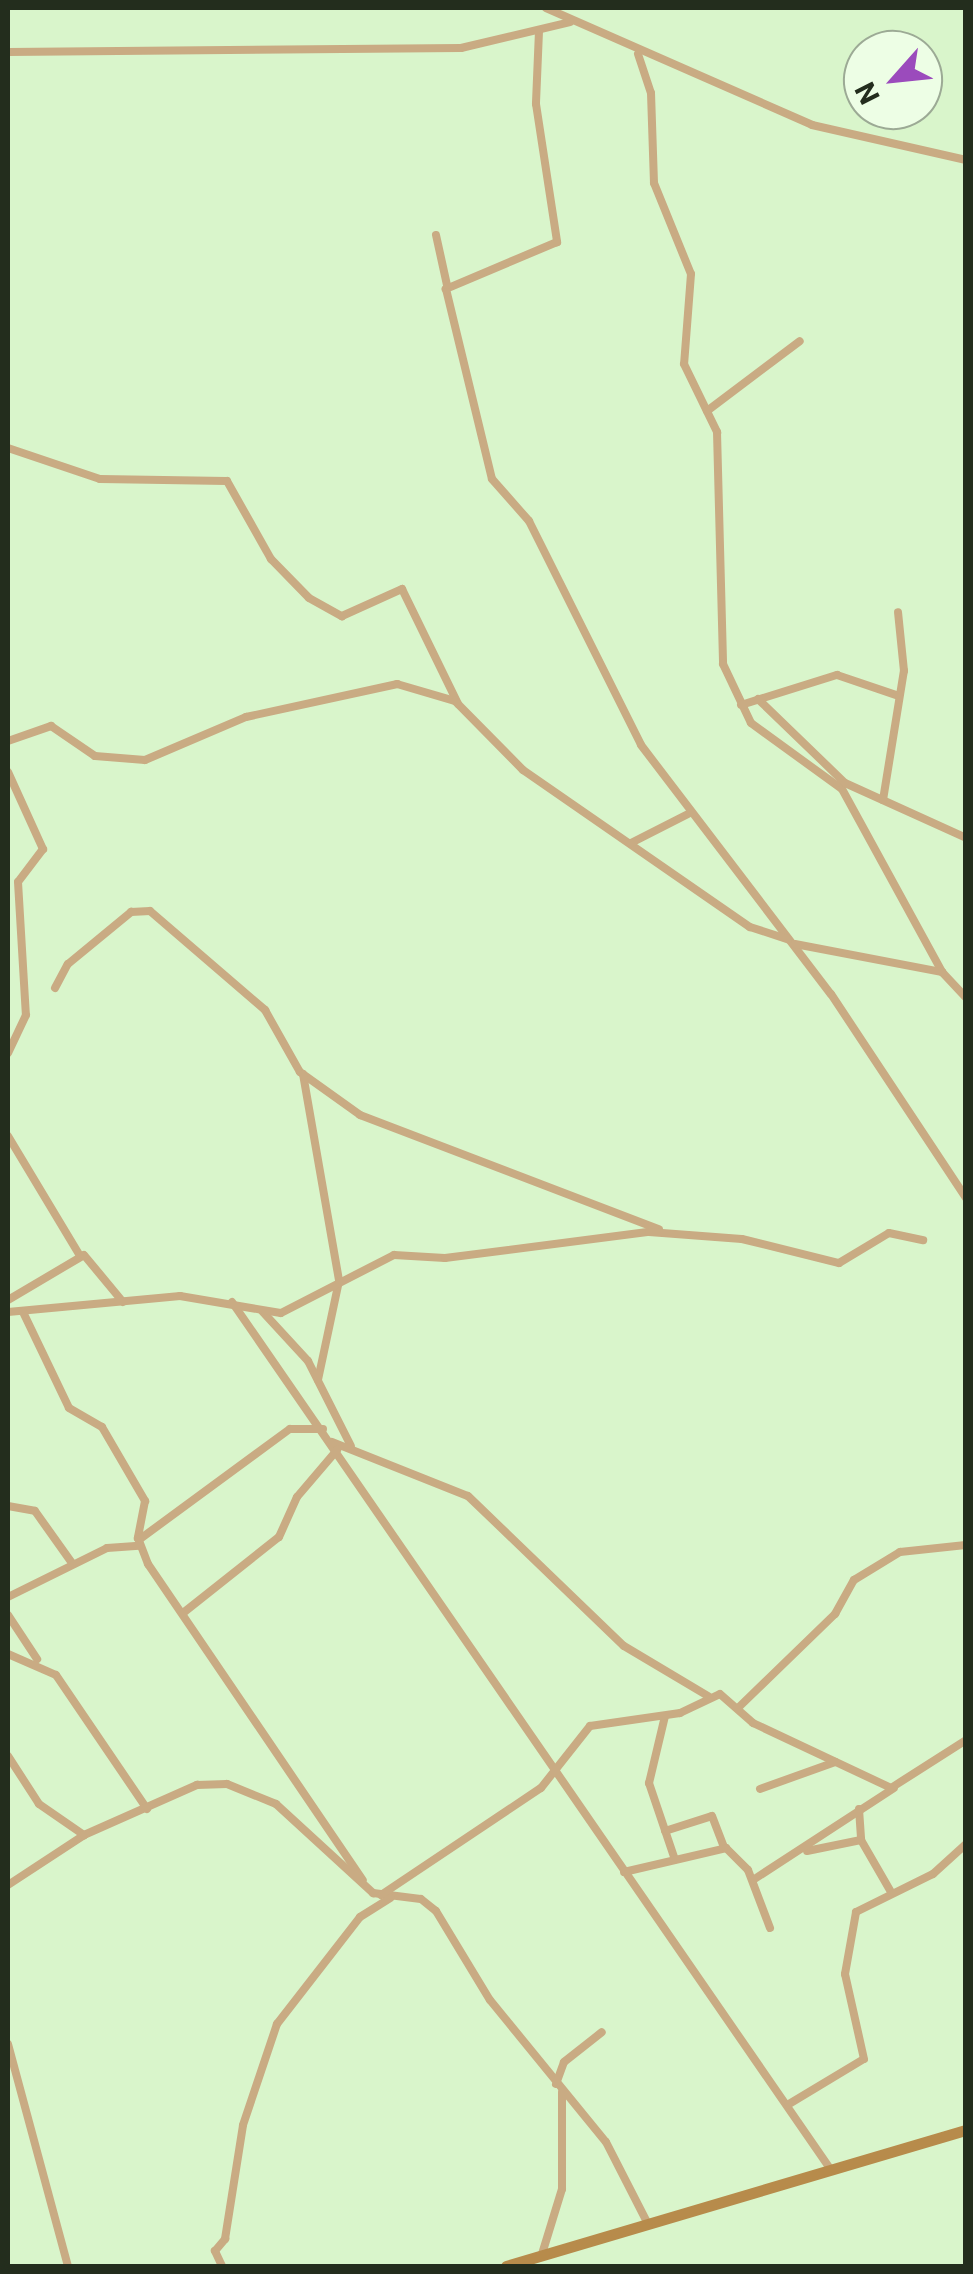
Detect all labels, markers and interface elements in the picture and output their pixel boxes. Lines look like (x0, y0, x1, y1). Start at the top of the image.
north arrow (843, 30, 943, 130)
text: N (848, 77, 887, 109)

